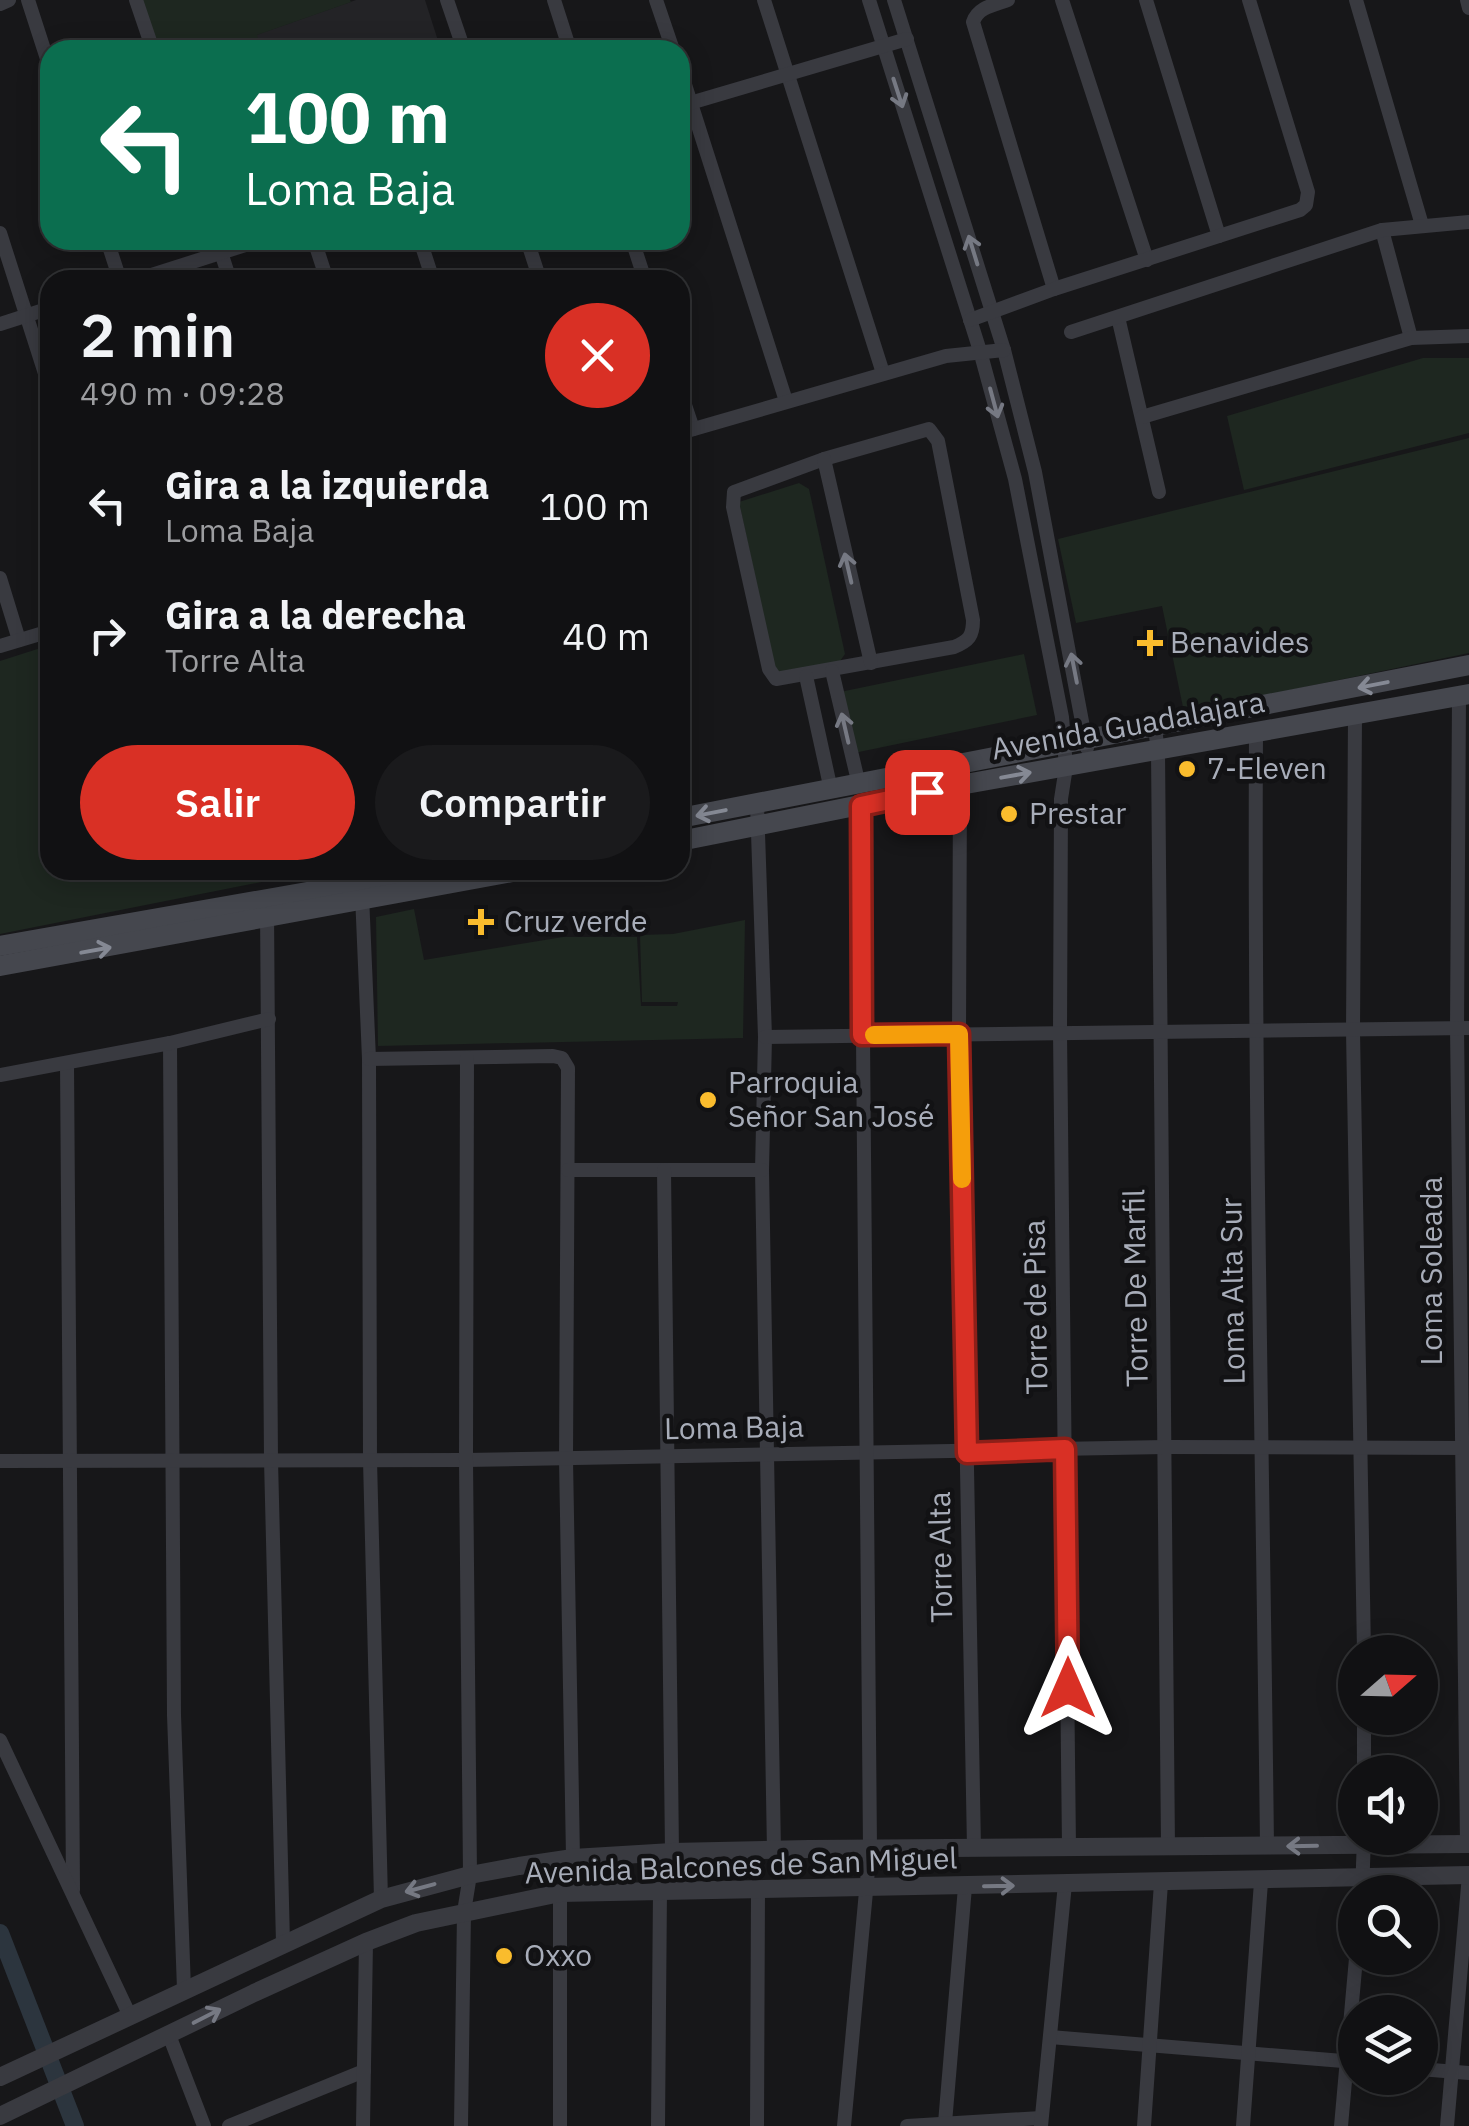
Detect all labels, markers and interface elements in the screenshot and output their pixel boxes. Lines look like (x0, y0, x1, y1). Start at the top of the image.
text: 100 m (245, 71, 450, 162)
one-way arrow (891, 77, 909, 108)
icon: left (80, 80, 210, 210)
text: Loma Baja (245, 159, 455, 217)
one-way arrow (963, 235, 981, 266)
text: 2 min (80, 295, 235, 374)
button: close (545, 303, 650, 408)
text: 490 m · 09:28 (80, 372, 285, 414)
one-way arrow (986, 387, 1005, 418)
text: Gira a la izquierda (165, 460, 489, 509)
icon: left (80, 478, 135, 533)
text: 100 m (539, 481, 650, 530)
text: Loma Baja (165, 509, 314, 551)
one-way arrow (838, 553, 856, 585)
text: Gira a la derecha (165, 590, 466, 639)
icon: right (80, 608, 135, 663)
text: 40 m (562, 611, 650, 660)
place label: Benavides (1170, 622, 1310, 661)
marker: Benavides (1139, 632, 1161, 654)
text: Torre Alta (165, 639, 305, 681)
one-way arrow (1063, 652, 1082, 684)
one-way arrow (1358, 676, 1390, 695)
street label: Avenida Guadalajara (988, 681, 1267, 768)
one-way arrow (835, 713, 853, 745)
button: Salir (80, 745, 355, 860)
button: Compartir (375, 745, 650, 860)
place label: 7-Eleven (1207, 748, 1327, 787)
pin (885, 750, 970, 835)
marker: 7-Eleven (1176, 758, 1198, 780)
icon: arrive (900, 765, 955, 820)
one-way arrow (999, 766, 1032, 784)
place label: Prestar (1029, 793, 1126, 832)
marker: Prestar (998, 803, 1020, 825)
one-way arrow (695, 804, 727, 823)
place label: Cruz verde (504, 901, 647, 940)
marker: Cruz verde (468, 909, 494, 935)
one-way arrow (79, 939, 111, 958)
place label: Parroquia Señor San José (728, 1062, 935, 1135)
marker: Parroquia Señor San José (697, 1089, 719, 1111)
street label: Loma Soleada (1411, 1176, 1450, 1366)
street label: Torre De Marfil (1113, 1189, 1156, 1387)
street label: Loma Alta Sur (1210, 1197, 1253, 1385)
street label: Torre de Pisa (1013, 1219, 1056, 1395)
street label: Loma Baja (664, 1406, 804, 1447)
street label: Torre Alta (919, 1491, 960, 1623)
north arrow (1338, 1635, 1438, 1735)
map controls (1338, 1635, 1438, 2095)
position arrow (1016, 1636, 1120, 1740)
button: sound (1338, 1755, 1438, 1855)
street label: Avenida Balcones de San Miguel (524, 1837, 958, 1892)
one-way arrow (1286, 1837, 1318, 1856)
button: search (1338, 1875, 1438, 1975)
one-way arrow (983, 1876, 1015, 1895)
one-way arrow (405, 1880, 436, 1899)
place label: Oxxo (524, 1935, 592, 1974)
marker: Oxxo (493, 1945, 515, 1967)
button: layers (1338, 1995, 1438, 2095)
one-way arrow (192, 2006, 222, 2025)

